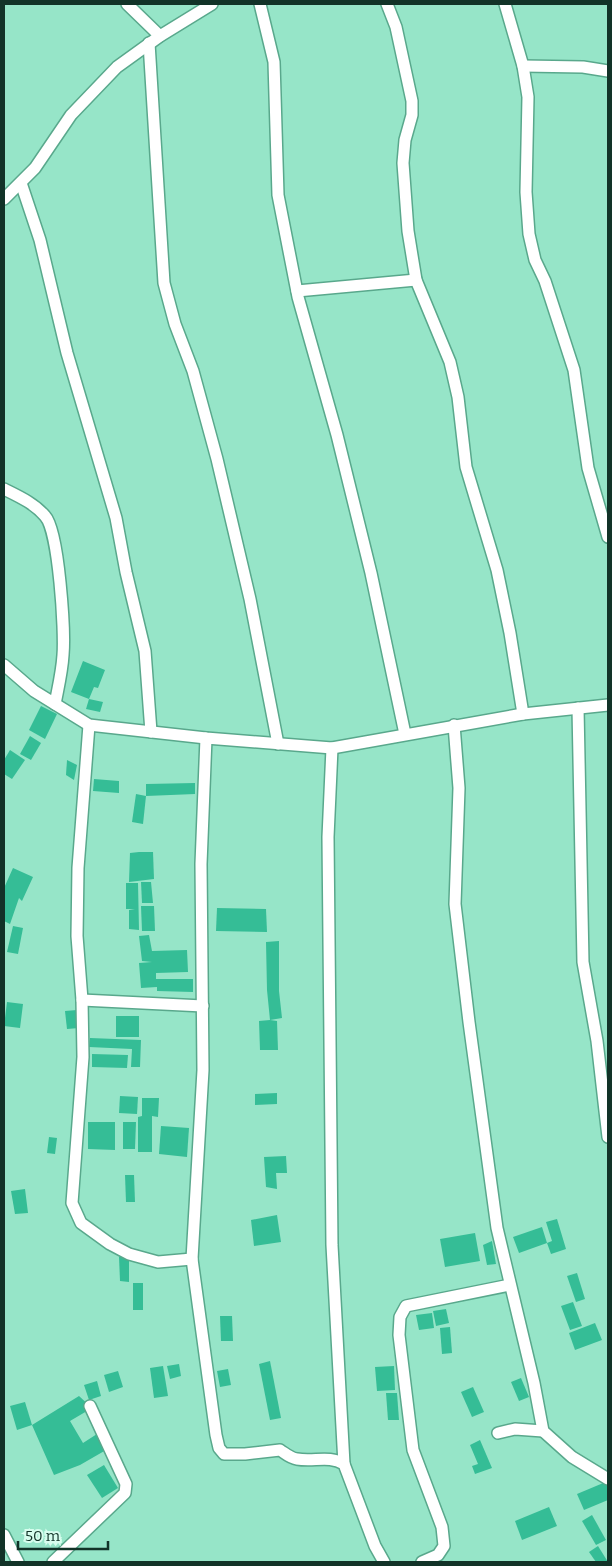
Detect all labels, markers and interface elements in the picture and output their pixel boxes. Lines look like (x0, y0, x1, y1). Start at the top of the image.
scale bar (18, 1518, 108, 1550)
text: 50 m (25, 1527, 61, 1545)

